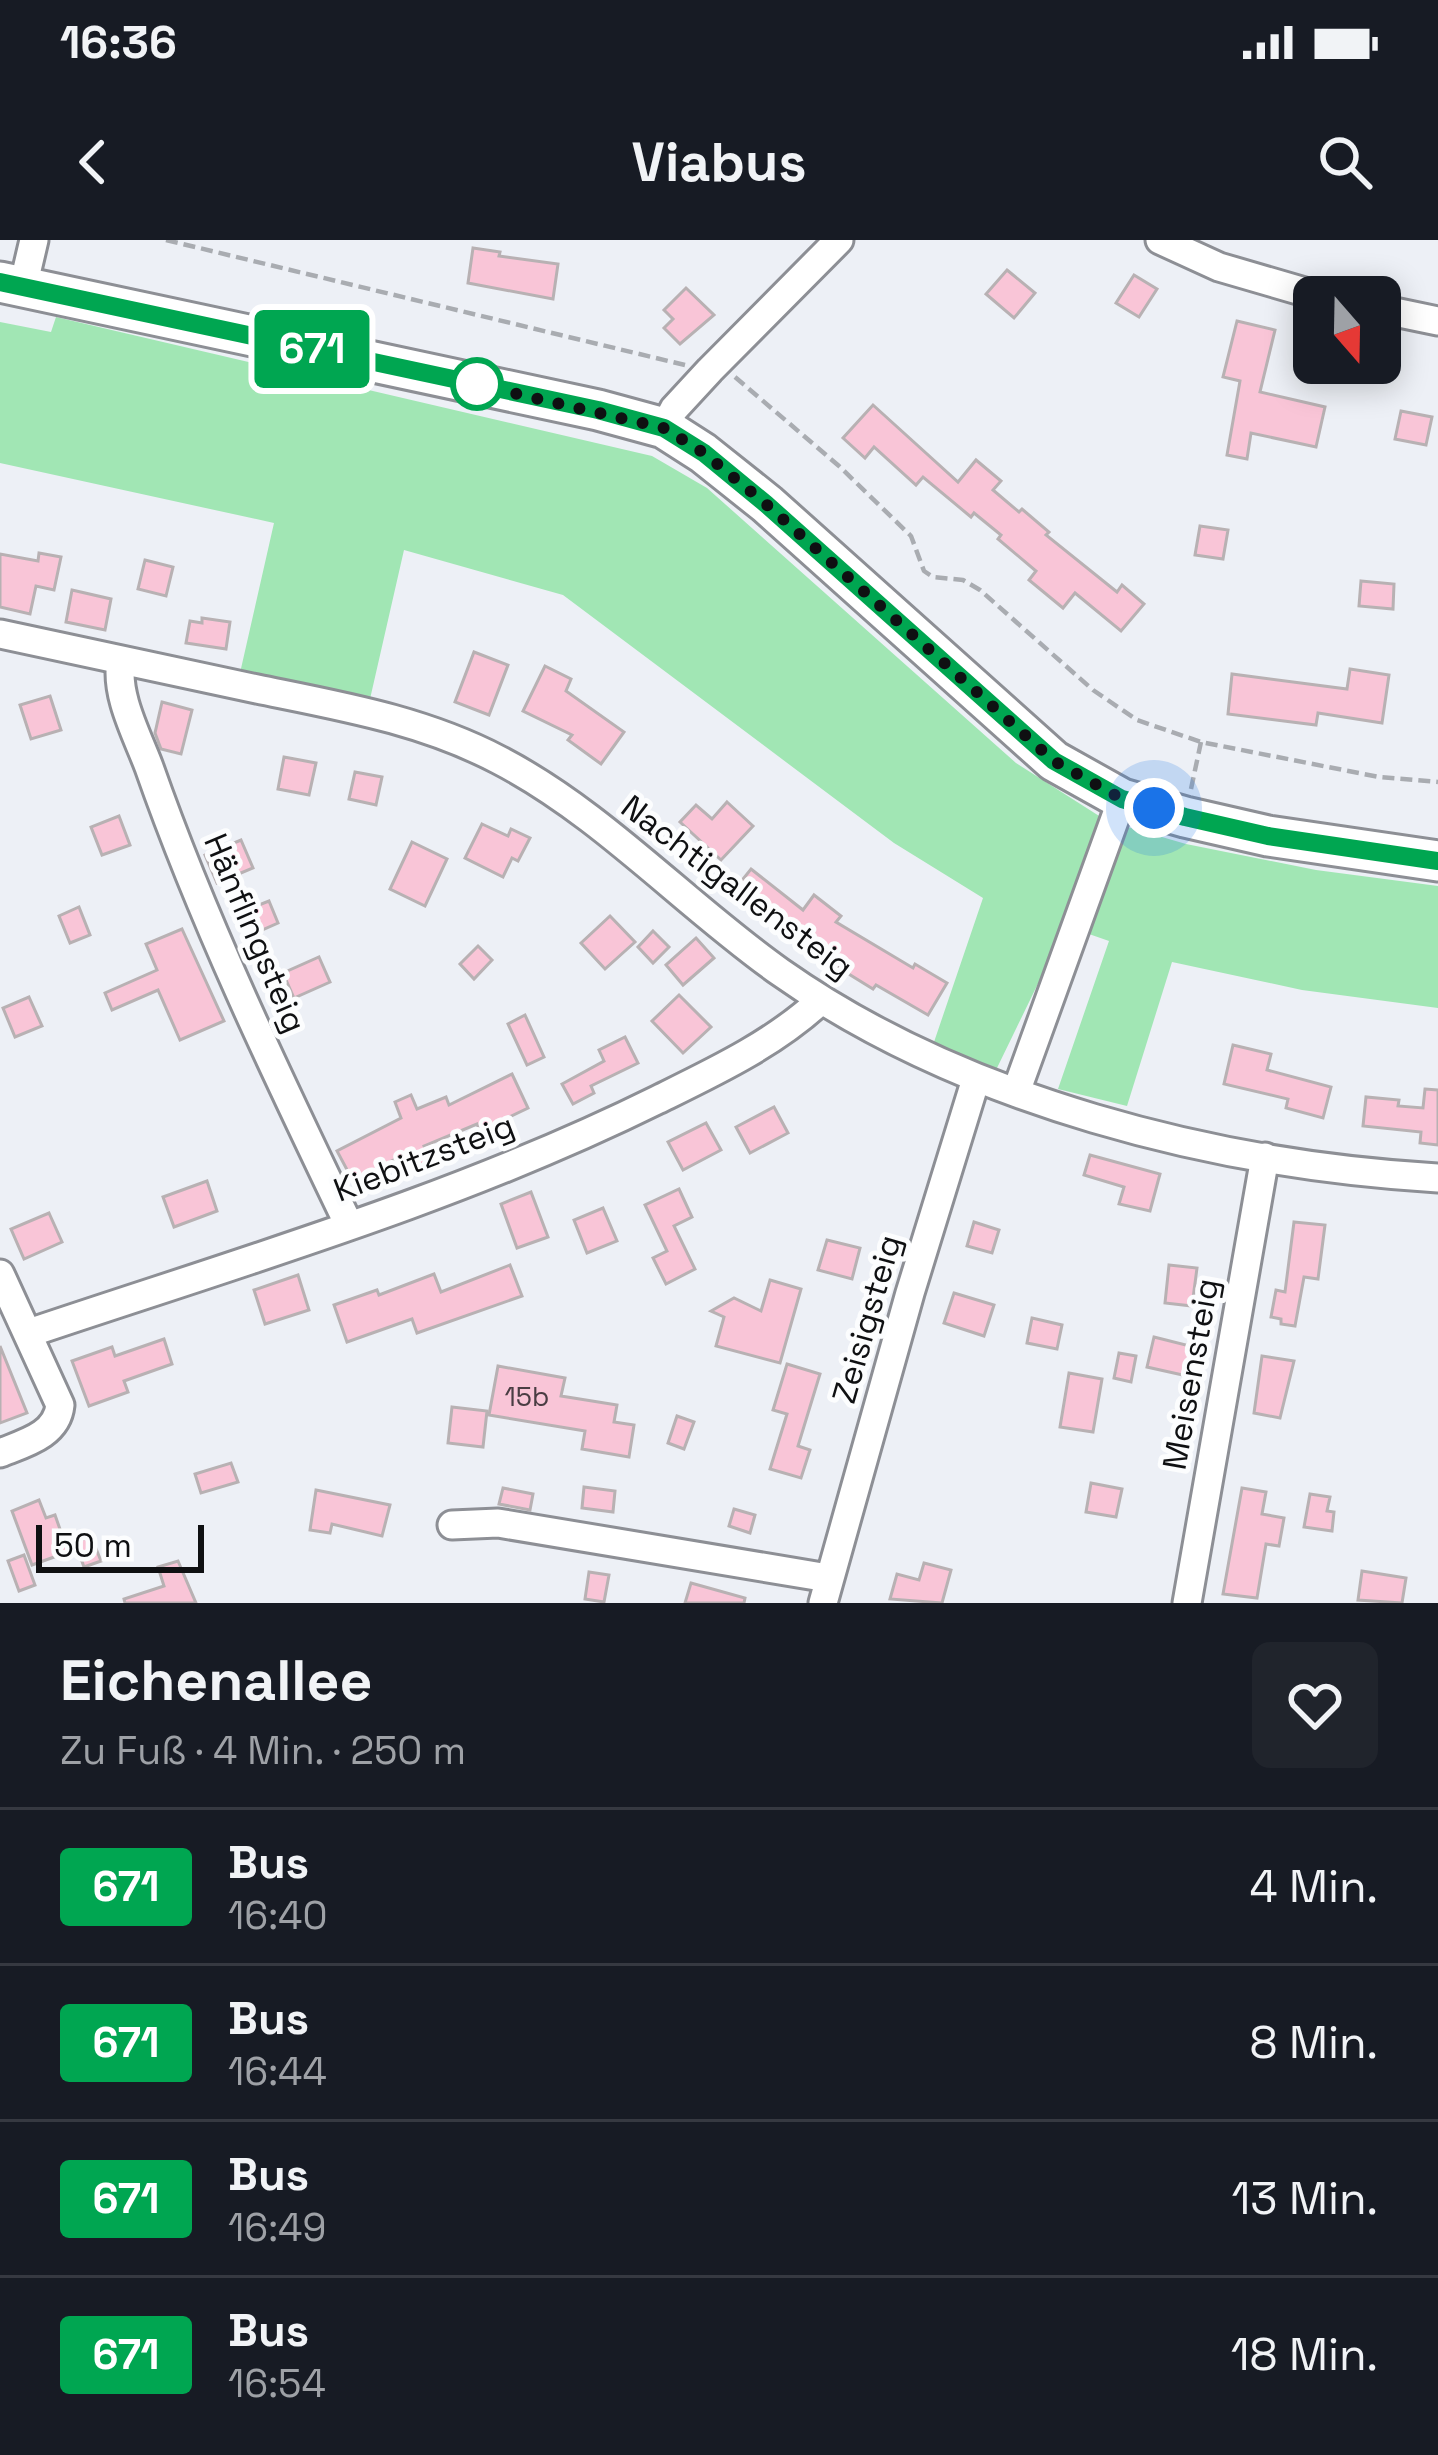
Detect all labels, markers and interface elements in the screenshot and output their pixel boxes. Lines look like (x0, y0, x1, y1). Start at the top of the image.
text: 16:36 (60, 14, 177, 71)
text: Viabus (632, 128, 806, 197)
icon: back (60, 129, 126, 195)
icon: search (1312, 129, 1378, 195)
north arrow (1293, 276, 1401, 384)
map controls (1293, 276, 1401, 384)
line badge: 671 (243, 310, 381, 388)
text: 671 (278, 322, 346, 375)
unlabelled marker (452, 359, 502, 409)
your location (1124, 778, 1184, 838)
street label: Nachtigallensteig (613, 786, 861, 988)
street label: Hänflingsteig (194, 827, 316, 1039)
street label: Kiebitzsteig (328, 1104, 520, 1212)
street label: Zeisigsteig (823, 1230, 911, 1408)
street label: Meisensteig (1153, 1275, 1229, 1473)
house number: 15b (505, 1379, 549, 1414)
scale bar (36, 1519, 204, 1572)
text: 50 m (54, 1525, 132, 1567)
button: heart (1252, 1642, 1378, 1768)
text: Eichenallee (60, 1644, 372, 1717)
text: Zu Fuß · 4 Min. · 250 m (60, 1726, 466, 1775)
text: Bus (228, 1834, 309, 1891)
text: 4 Min. (1249, 1858, 1378, 1915)
text: 671 (92, 1860, 160, 1913)
text: 16:40 (228, 1891, 327, 1940)
text: Bus (228, 1990, 309, 2047)
text: 8 Min. (1249, 2014, 1378, 2071)
text: 671 (92, 2016, 160, 2069)
text: 16:44 (228, 2047, 327, 2096)
text: Bus (228, 2146, 309, 2203)
text: 13 Min. (1232, 2170, 1378, 2227)
text: 671 (92, 2172, 160, 2225)
text: 16:49 (228, 2203, 326, 2252)
text: Bus (228, 2302, 309, 2359)
text: 18 Min. (1231, 2326, 1378, 2383)
text: 671 (92, 2328, 160, 2381)
text: 16:54 (228, 2359, 326, 2408)

